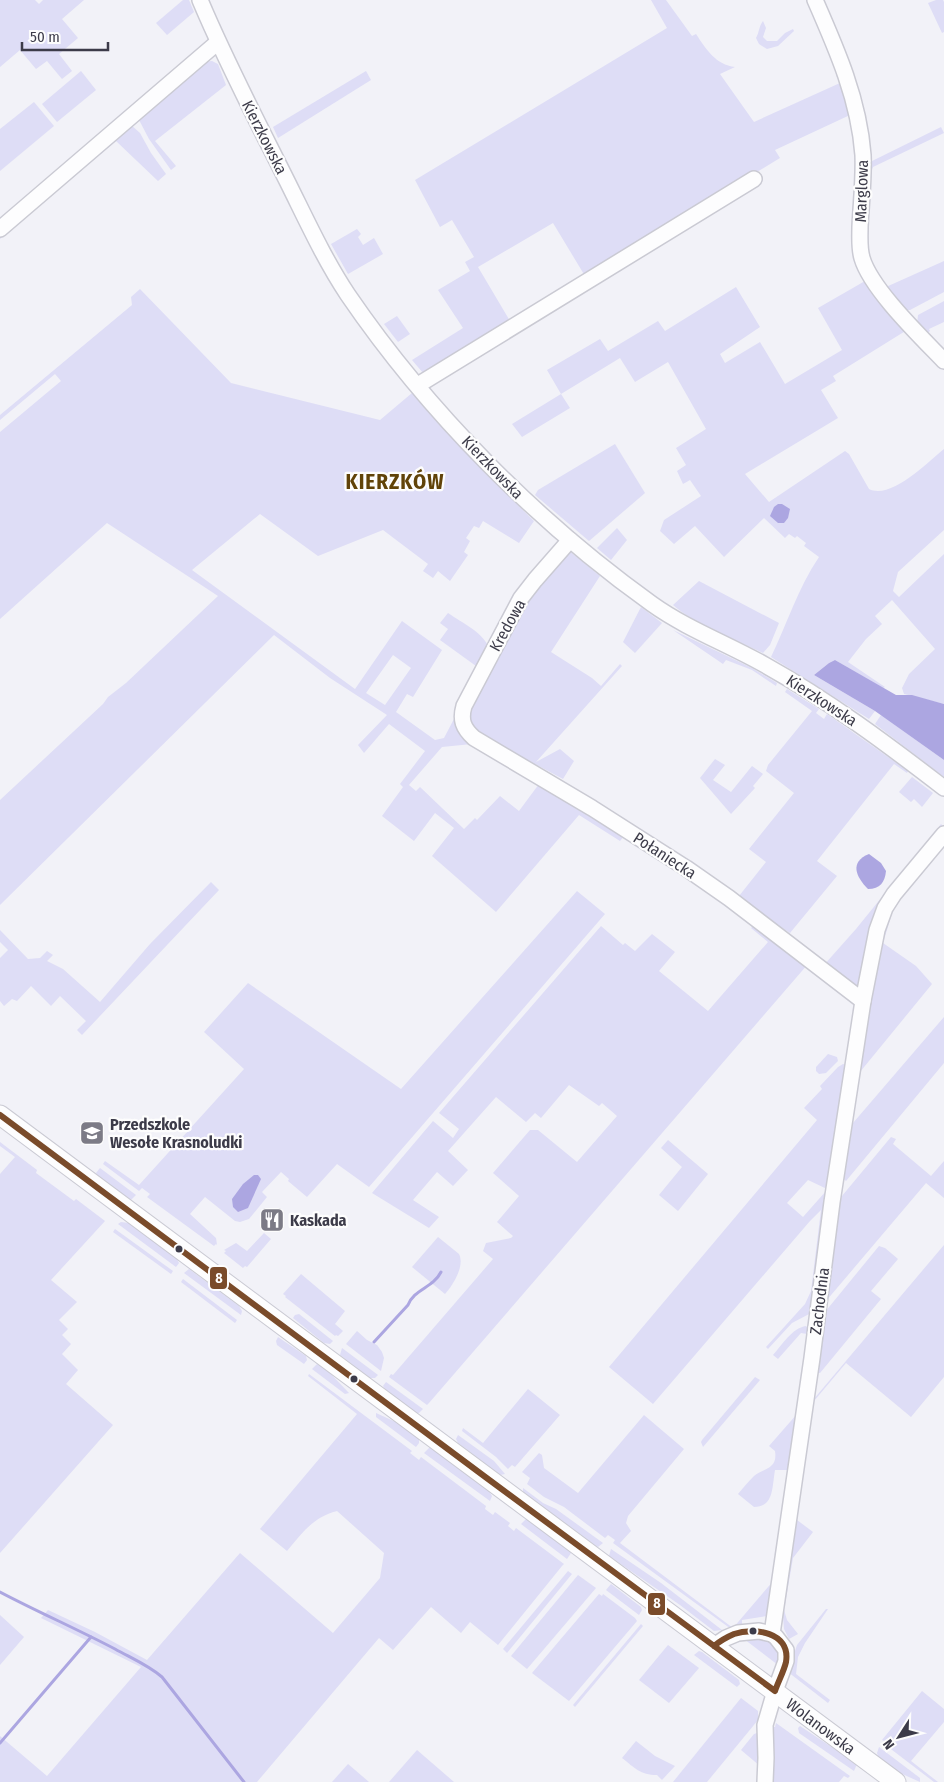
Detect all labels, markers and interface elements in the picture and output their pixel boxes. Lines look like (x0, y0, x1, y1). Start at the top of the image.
scale bar (22, 20, 109, 52)
text: 50 m (30, 28, 60, 46)
street label: Kierzkowska (238, 97, 291, 177)
street label: Marglowa (851, 159, 872, 223)
street label: Kierzkowska (458, 432, 527, 503)
district label: KIERZKÓW (345, 468, 445, 495)
street label: Kredowa (485, 596, 530, 655)
street label: Kierzkowska (783, 671, 861, 730)
street label: Połaniecka (630, 828, 700, 883)
place label: Przedszkole Wesołe Krasnoludki (110, 1115, 243, 1152)
school or university icon: Przedszkole Wesołe Krasnoludki (79, 1120, 105, 1146)
restaurant icon: Kaskada (259, 1207, 285, 1233)
place label: Kaskada (290, 1211, 347, 1230)
unlabelled marker (174, 1244, 184, 1254)
line badge: 8 (209, 1266, 228, 1290)
street label: Zachodnia (806, 1266, 833, 1336)
text: 8 (215, 1270, 223, 1287)
unlabelled marker (349, 1374, 359, 1384)
line badge: 8 (647, 1592, 666, 1616)
text: 8 (653, 1595, 661, 1612)
unlabelled marker (748, 1626, 758, 1636)
street label: Wolanowska (782, 1694, 859, 1759)
north arrow (874, 1712, 924, 1762)
text: N (880, 1736, 898, 1753)

